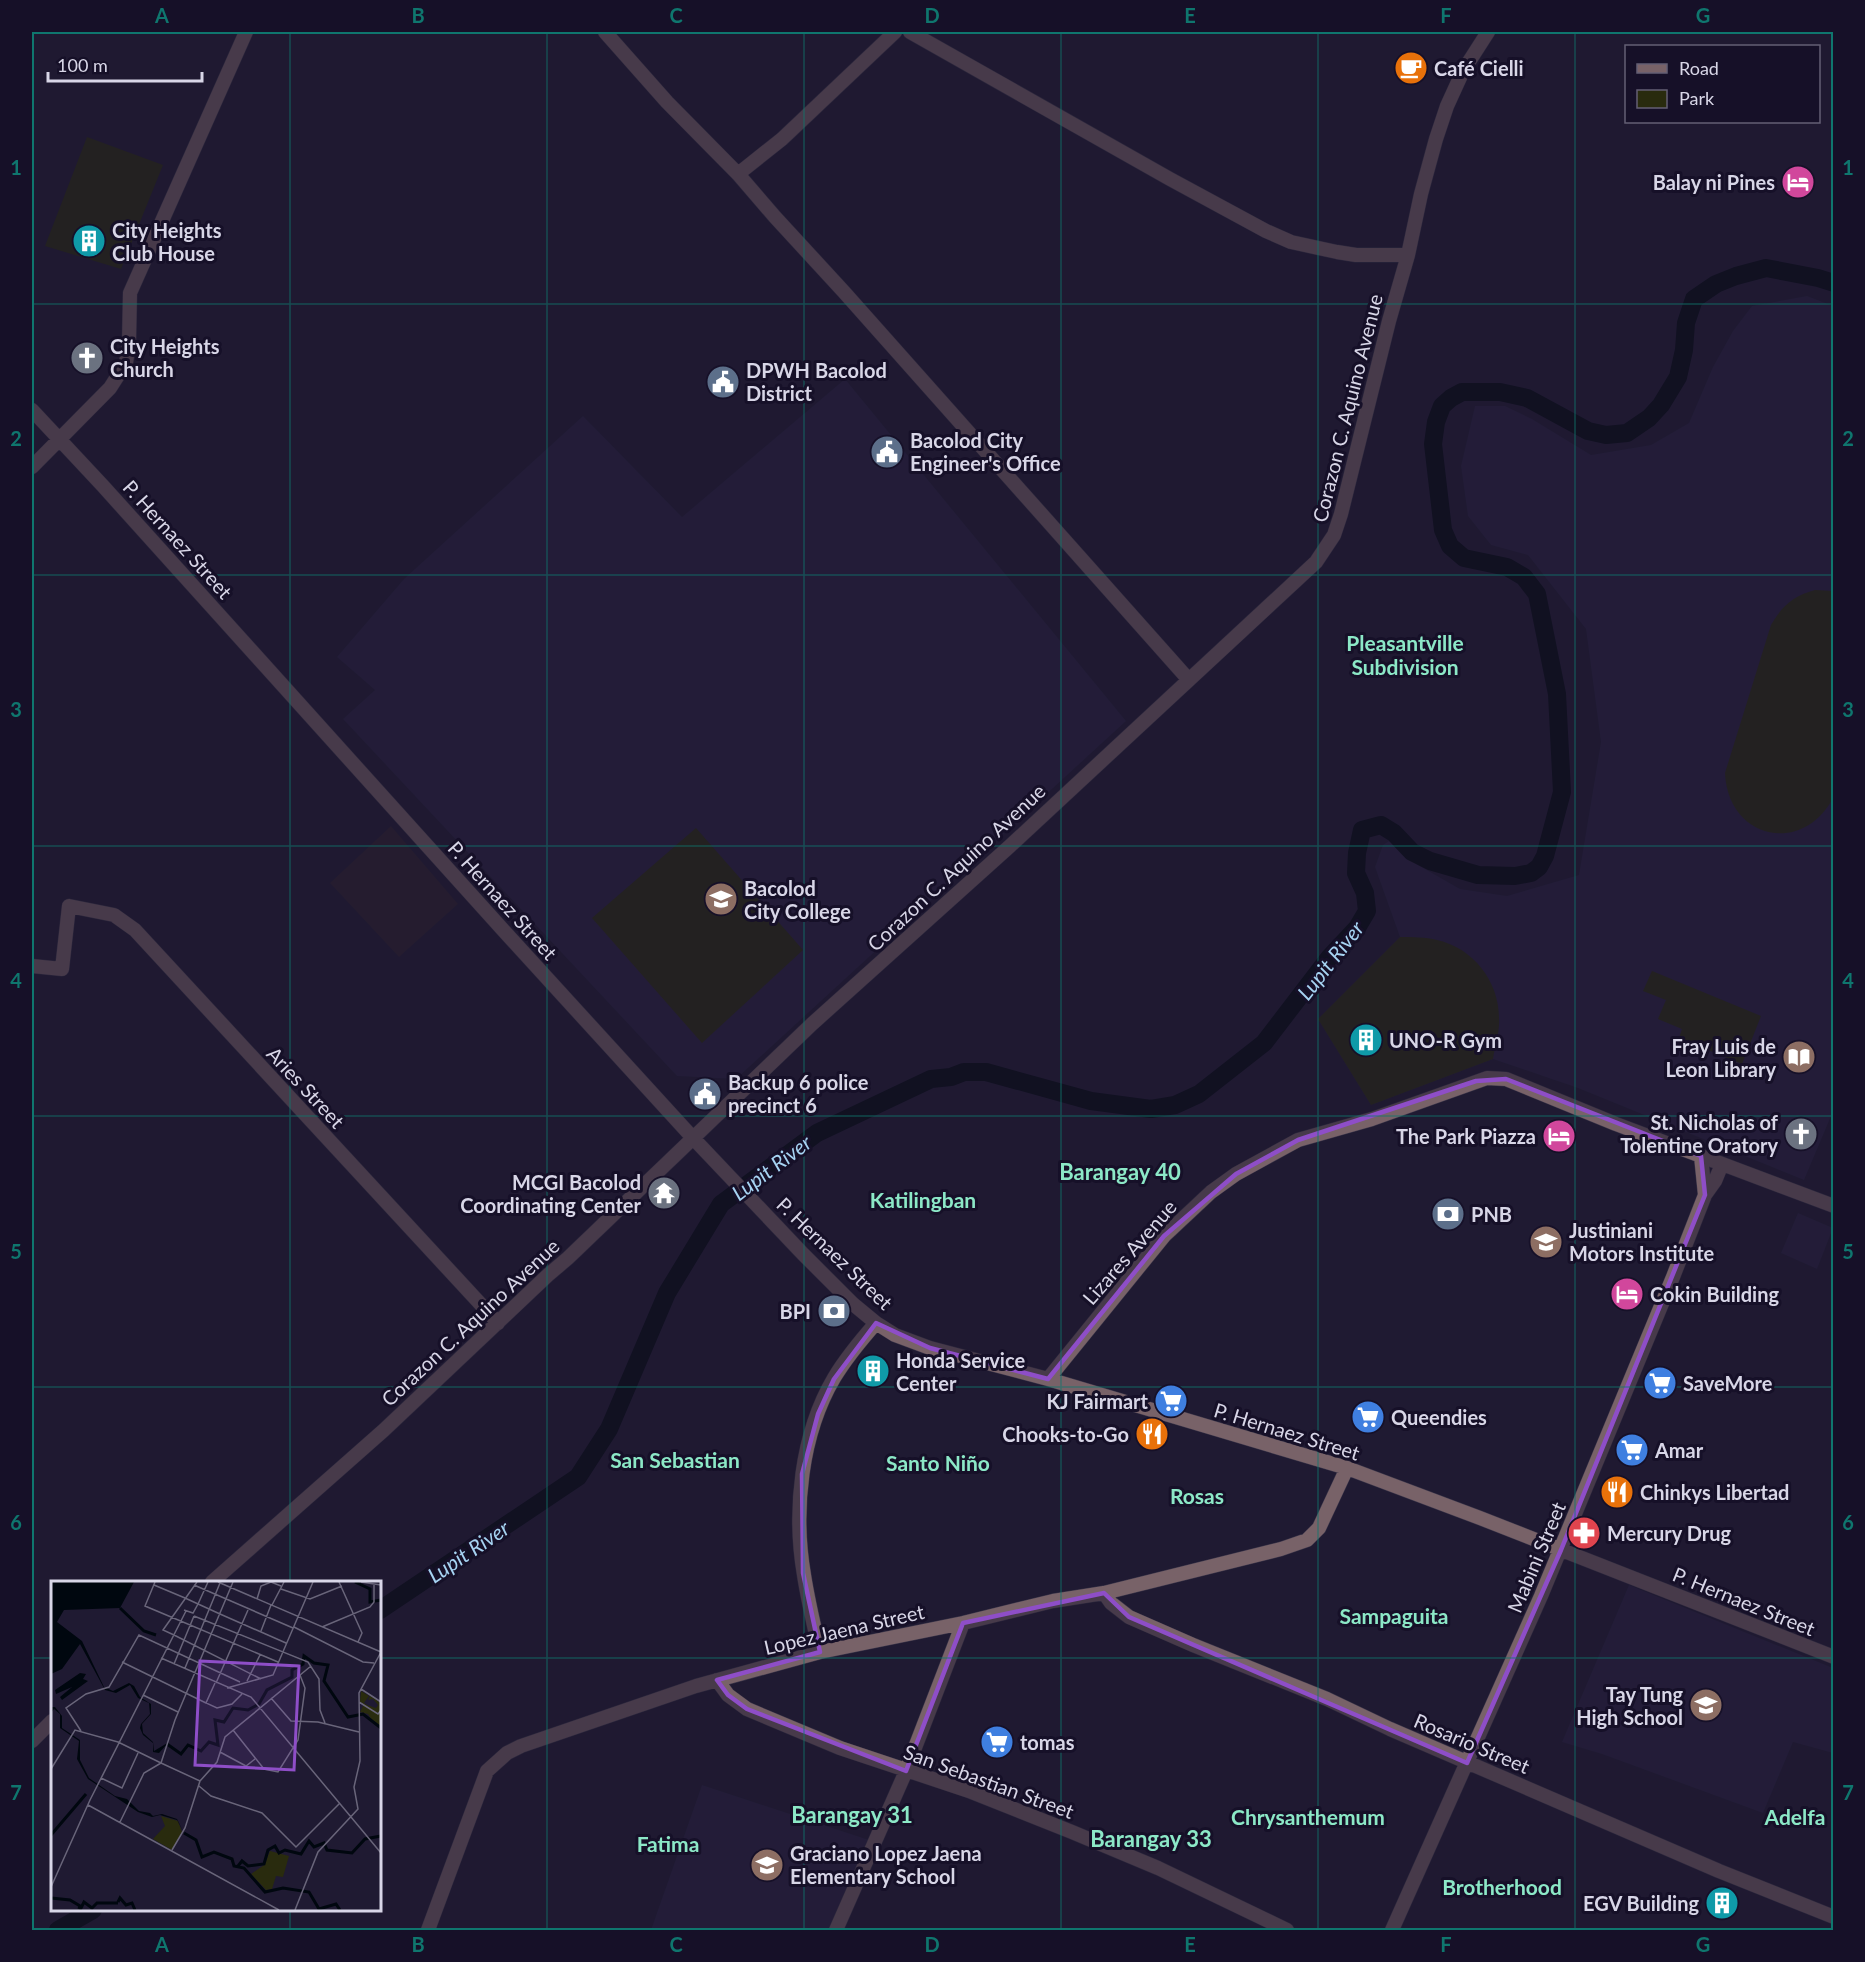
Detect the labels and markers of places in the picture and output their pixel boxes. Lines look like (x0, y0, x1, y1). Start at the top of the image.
cafe icon: Café Cielli (1393, 50, 1429, 86)
place label: Café Cielli (1434, 56, 1524, 80)
hotel icon: Balay ni Pines (1780, 164, 1816, 200)
place label: Balay ni Pines (1653, 170, 1775, 194)
place label: City Heights Club House (112, 218, 222, 265)
building icon: City Heights Club House (71, 223, 107, 259)
place label: City Heights Church (110, 334, 220, 381)
church icon: City Heights Church (69, 340, 105, 376)
place label: DPWH Bacolod District (746, 358, 887, 405)
public building icon: DPWH Bacolod District (705, 364, 741, 400)
place label: Bacolod City Engineer's Office (910, 428, 1061, 475)
public building icon: Bacolod City Engineer's Office (869, 434, 905, 470)
place label: Bacolod City College (744, 876, 851, 923)
school or university icon: Bacolod City College (703, 881, 739, 917)
building icon: UNO-R Gym (1348, 1022, 1384, 1058)
place label: UNO-R Gym (1389, 1028, 1502, 1052)
place label: Fray Luis de Leon Library (1666, 1034, 1776, 1081)
library icon: Fray Luis de Leon Library (1781, 1039, 1817, 1075)
place label: Backup 6 police precinct 6 (728, 1070, 869, 1117)
public building icon: Backup 6 police precinct 6 (687, 1076, 723, 1112)
place label: St. Nicholas of Tolentine Oratory (1620, 1110, 1779, 1157)
church icon: St. Nicholas of Tolentine Oratory (1783, 1116, 1819, 1152)
hotel icon: The Park Piazza (1541, 1118, 1577, 1154)
place label: The Park Piazza (1396, 1124, 1536, 1148)
place label: MCGI Bacolod Coordinating Center (460, 1170, 642, 1217)
temple icon: MCGI Bacolod Coordinating Center (646, 1175, 682, 1211)
bank icon: PNB (1430, 1196, 1466, 1232)
place label: PNB (1471, 1202, 1512, 1226)
place label: Justiniani Motors Institute (1569, 1218, 1715, 1265)
school or university icon: Justiniani Motors Institute (1528, 1224, 1564, 1260)
hotel icon: Cokin Building (1609, 1276, 1645, 1312)
place label: Cokin Building (1650, 1282, 1779, 1306)
bank icon: BPI (816, 1293, 852, 1329)
place label: BPI (780, 1299, 811, 1323)
place label: Honda Service Center (896, 1348, 1025, 1395)
building icon: Honda Service Center (855, 1353, 891, 1389)
supermarket icon: SaveMore (1642, 1365, 1678, 1401)
place label: SaveMore (1683, 1371, 1773, 1395)
supermarket icon: KJ Fairmart (1153, 1383, 1189, 1419)
place label: KJ Fairmart (1046, 1389, 1149, 1413)
supermarket icon: Queendies (1350, 1399, 1386, 1435)
place label: Queendies (1391, 1405, 1487, 1429)
restaurant icon: Chooks-to-Go (1134, 1416, 1170, 1452)
place label: Chooks-to-Go (1002, 1422, 1129, 1446)
supermarket icon: Amar (1614, 1432, 1650, 1468)
place label: Amar (1654, 1438, 1704, 1462)
restaurant icon: Chinkys Libertad (1599, 1474, 1635, 1510)
place label: Chinkys Libertad (1640, 1480, 1789, 1504)
pharmacy icon: Mercury Drug (1566, 1515, 1602, 1551)
place label: Mercury Drug (1607, 1521, 1731, 1545)
place label: Tay Tung High School (1576, 1682, 1683, 1729)
school or university icon: Tay Tung High School (1688, 1687, 1724, 1723)
supermarket icon: tomas (979, 1724, 1015, 1760)
place label: tomas (1020, 1730, 1075, 1754)
place label: Graciano Lopez Jaena Elementary School (790, 1841, 982, 1888)
school or university icon: Graciano Lopez Jaena Elementary School (749, 1847, 785, 1883)
building icon: EGV Building (1704, 1885, 1740, 1921)
place label: EGV Building (1583, 1891, 1699, 1915)

